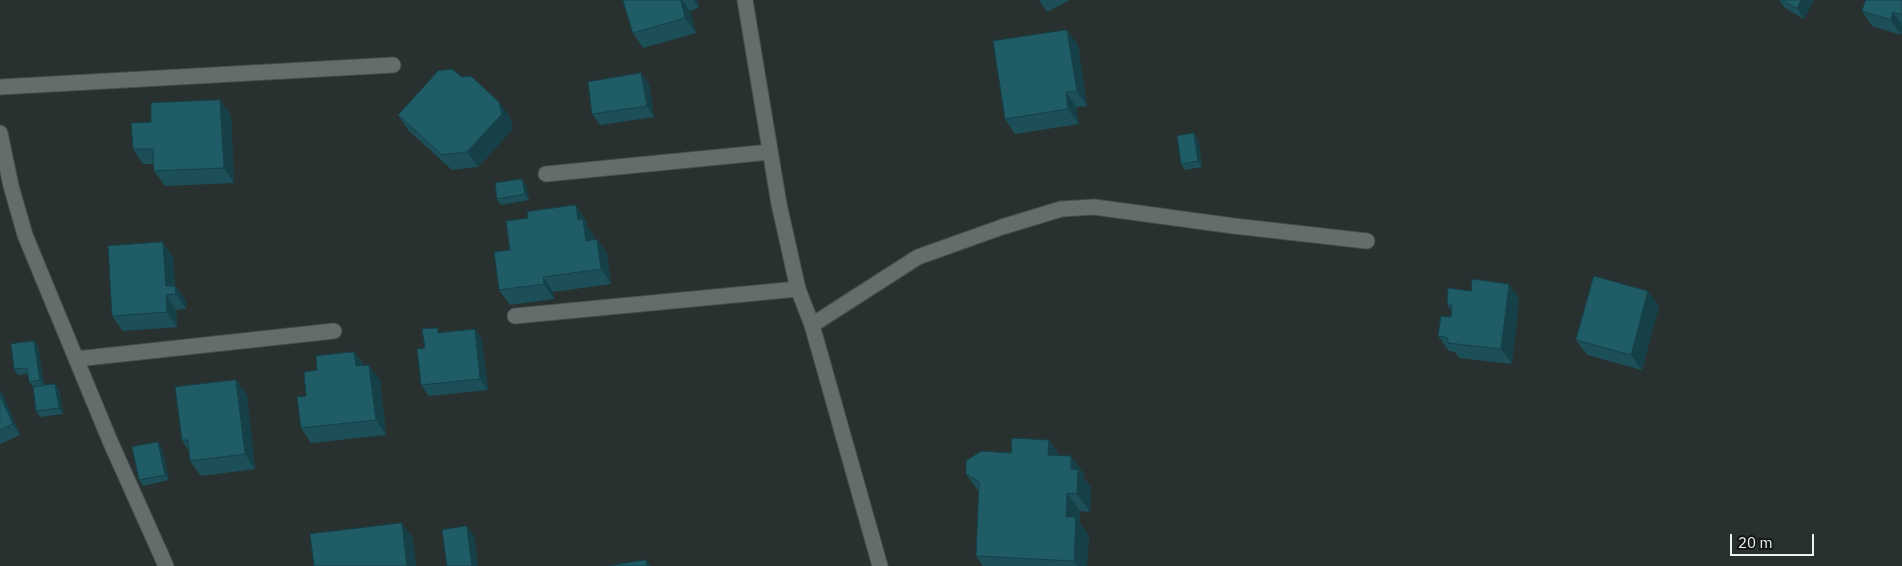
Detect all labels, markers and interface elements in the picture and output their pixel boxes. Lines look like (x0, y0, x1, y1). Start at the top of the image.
scale bar (1732, 524, 1816, 556)
text: 20 m (1738, 533, 1773, 552)

